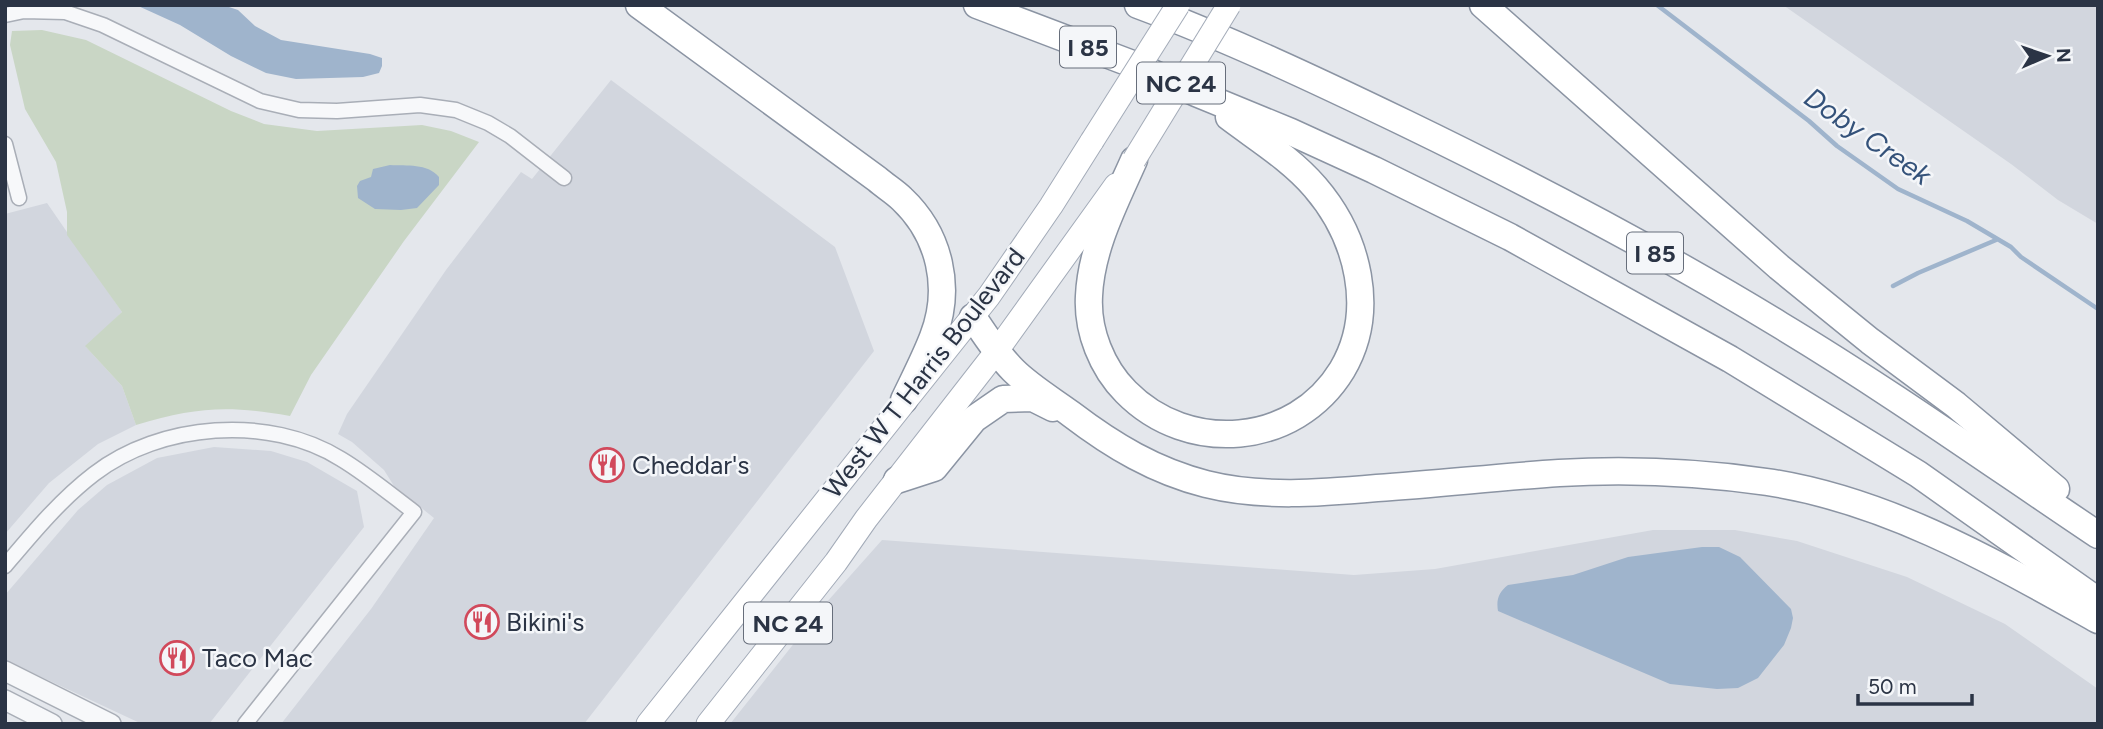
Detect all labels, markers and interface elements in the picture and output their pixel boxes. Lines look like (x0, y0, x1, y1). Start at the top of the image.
north arrow (2012, 21, 2082, 91)
road number: I 85 (1060, 27, 1116, 68)
text: N (2052, 48, 2075, 63)
road number: NC 24 (1137, 62, 1225, 104)
water label: Doby Creek (1798, 80, 1939, 193)
road number: I 85 (1627, 232, 1683, 274)
street label: West W T Harris Boulevard (816, 241, 1032, 505)
restaurant icon: Cheddar's (588, 446, 626, 484)
place label: Cheddar's (632, 449, 749, 481)
road number: NC 24 (744, 602, 832, 644)
restaurant icon: Bikini's (463, 603, 501, 641)
place label: Bikini's (506, 606, 584, 638)
restaurant icon: Taco Mac (158, 639, 196, 677)
place label: Taco Mac (202, 642, 313, 674)
scale bar (1858, 662, 1972, 706)
text: 50 m (1868, 674, 1917, 699)

